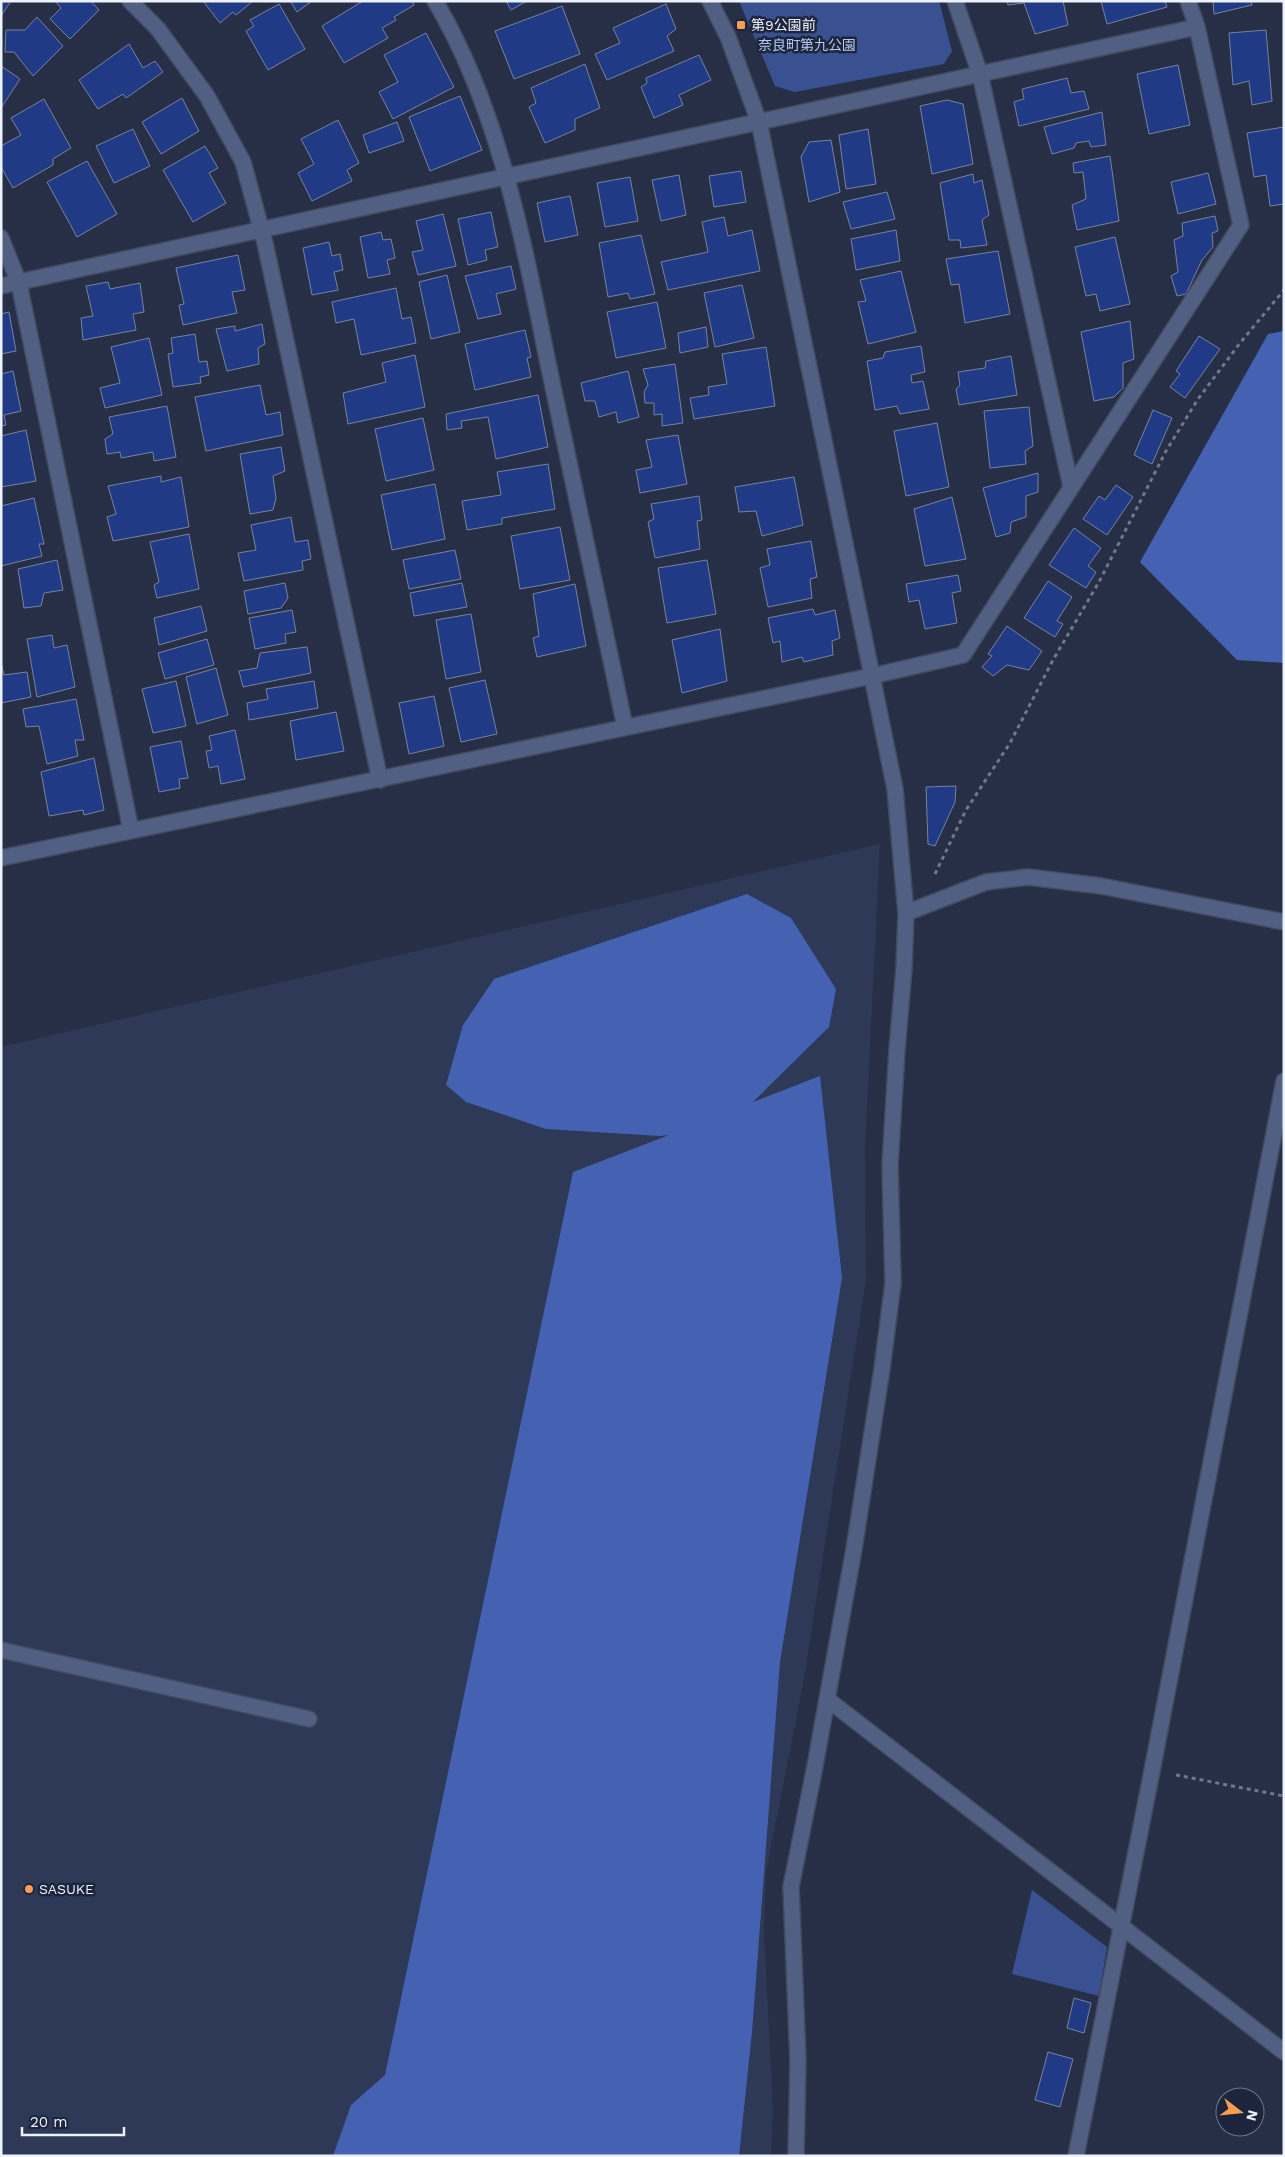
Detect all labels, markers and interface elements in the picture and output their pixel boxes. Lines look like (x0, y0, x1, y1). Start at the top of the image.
place label: 第9公園前 (751, 17, 816, 33)
marker: 第9公園前 (735, 19, 747, 31)
park label: 奈良町第九公園 (758, 37, 856, 53)
place label: SASUKE (39, 1881, 94, 1897)
marker: SASUKE (23, 1883, 35, 1895)
north arrow (1215, 2087, 1265, 2137)
scale bar (22, 2104, 125, 2136)
text: N (1243, 2108, 1262, 2123)
text: 20 m (30, 2113, 68, 2131)

